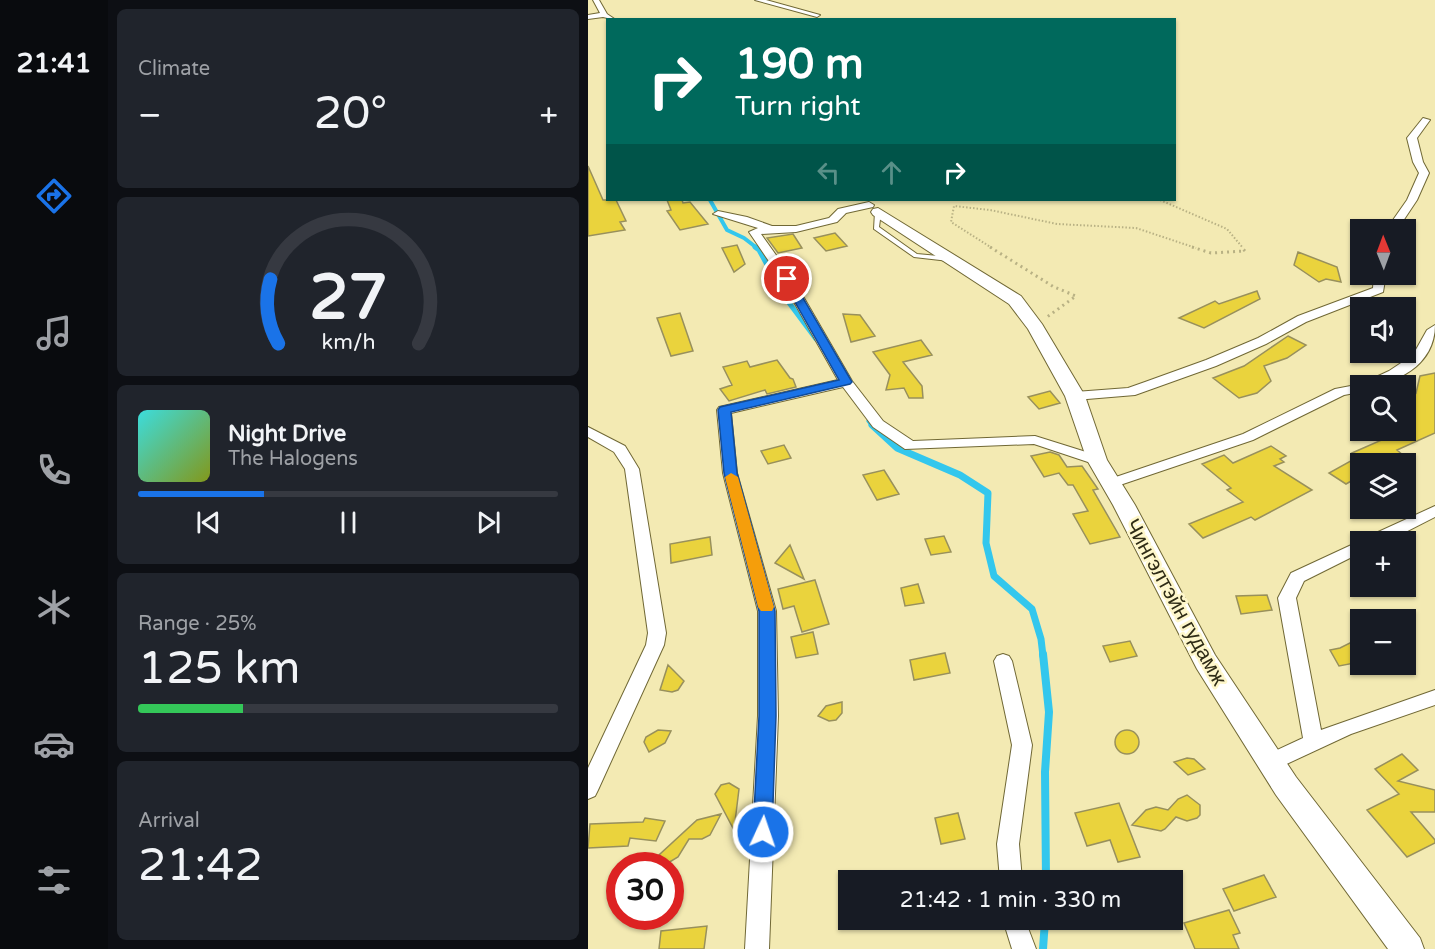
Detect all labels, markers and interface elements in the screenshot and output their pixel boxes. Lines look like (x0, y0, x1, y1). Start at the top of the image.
text: 190 m (735, 39, 864, 90)
icon: right (636, 42, 714, 120)
text: 21:41 (17, 47, 91, 80)
text: Climate (138, 57, 210, 81)
text: 20° (314, 87, 387, 141)
text: Turn right (735, 90, 861, 123)
text: − (138, 96, 162, 135)
text: + (539, 96, 558, 135)
icon: left (812, 156, 845, 189)
icon: ahead (875, 156, 908, 189)
icon: right (938, 156, 971, 189)
icon: directions (33, 175, 75, 217)
north arrow (1350, 219, 1416, 285)
map controls (1350, 219, 1416, 675)
pin (761, 253, 812, 304)
text: 27 (309, 261, 387, 336)
icon: arrive (770, 262, 803, 295)
button: sound (1350, 297, 1416, 363)
icon: music (33, 312, 75, 354)
text: km/h (321, 329, 375, 355)
button: search (1350, 375, 1416, 441)
text: Night Drive (228, 421, 346, 447)
text: The Halogens (228, 447, 358, 471)
icon: phone (33, 449, 75, 491)
button: layers (1350, 453, 1416, 519)
icon: previous (192, 506, 225, 539)
icon: pause (332, 506, 365, 539)
icon: next (472, 506, 505, 539)
street label: Чингэлтэйн гудамж (1119, 515, 1232, 690)
button: + (1350, 531, 1416, 597)
icon: climate (33, 586, 75, 628)
button: − (1350, 609, 1416, 675)
text: Range · 25% (138, 612, 257, 636)
text: 125 km (138, 642, 300, 696)
icon: car (33, 723, 75, 765)
position arrow (731, 800, 795, 864)
text: Arrival (138, 809, 200, 833)
text: 21:42 (138, 839, 263, 893)
speed limit sign: 30 (606, 852, 684, 930)
icon: filters (33, 859, 75, 901)
text: 21:42 · 1 min · 330 m (900, 887, 1121, 913)

